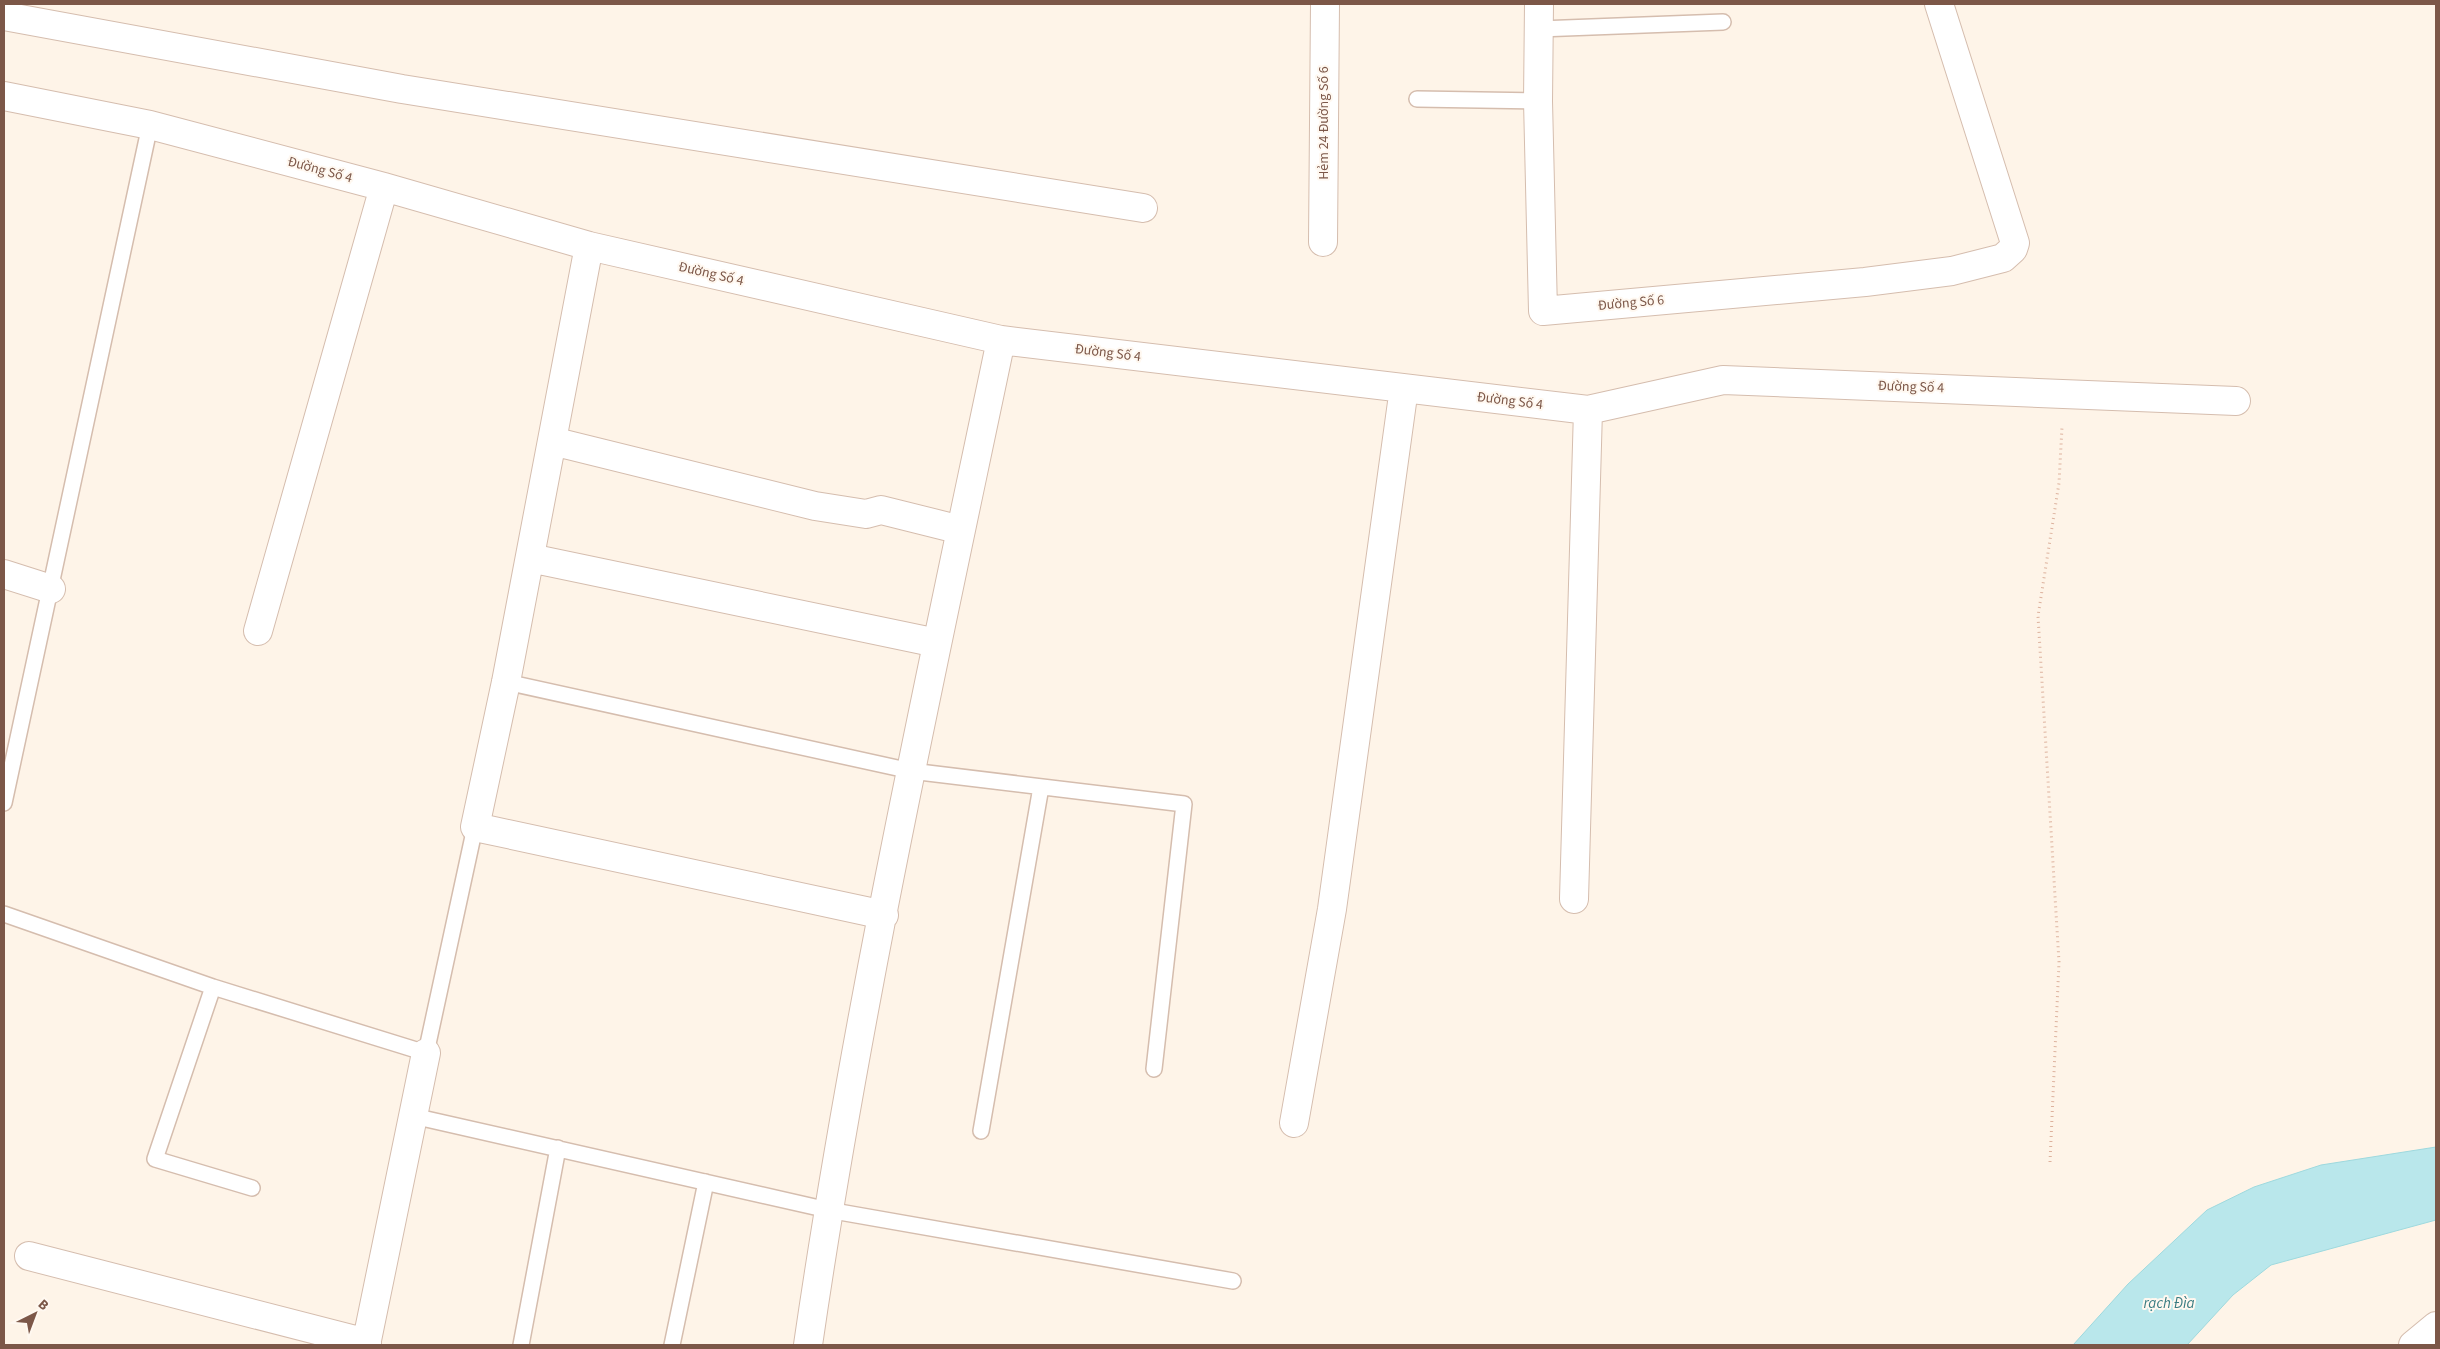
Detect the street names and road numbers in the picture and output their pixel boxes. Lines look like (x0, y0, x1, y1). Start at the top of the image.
street label: Hẻm 24 Đường Số 6 (1314, 66, 1334, 180)
street label: Đường Số 4 (285, 152, 355, 188)
street label: Đường Số 4 (676, 257, 746, 291)
street label: Đường Số 6 (1597, 290, 1665, 316)
street label: Đường Số 4 (1074, 339, 1142, 367)
street label: Đường Số 4 (1877, 376, 1945, 398)
street label: Đường Số 4 (1476, 387, 1544, 415)

